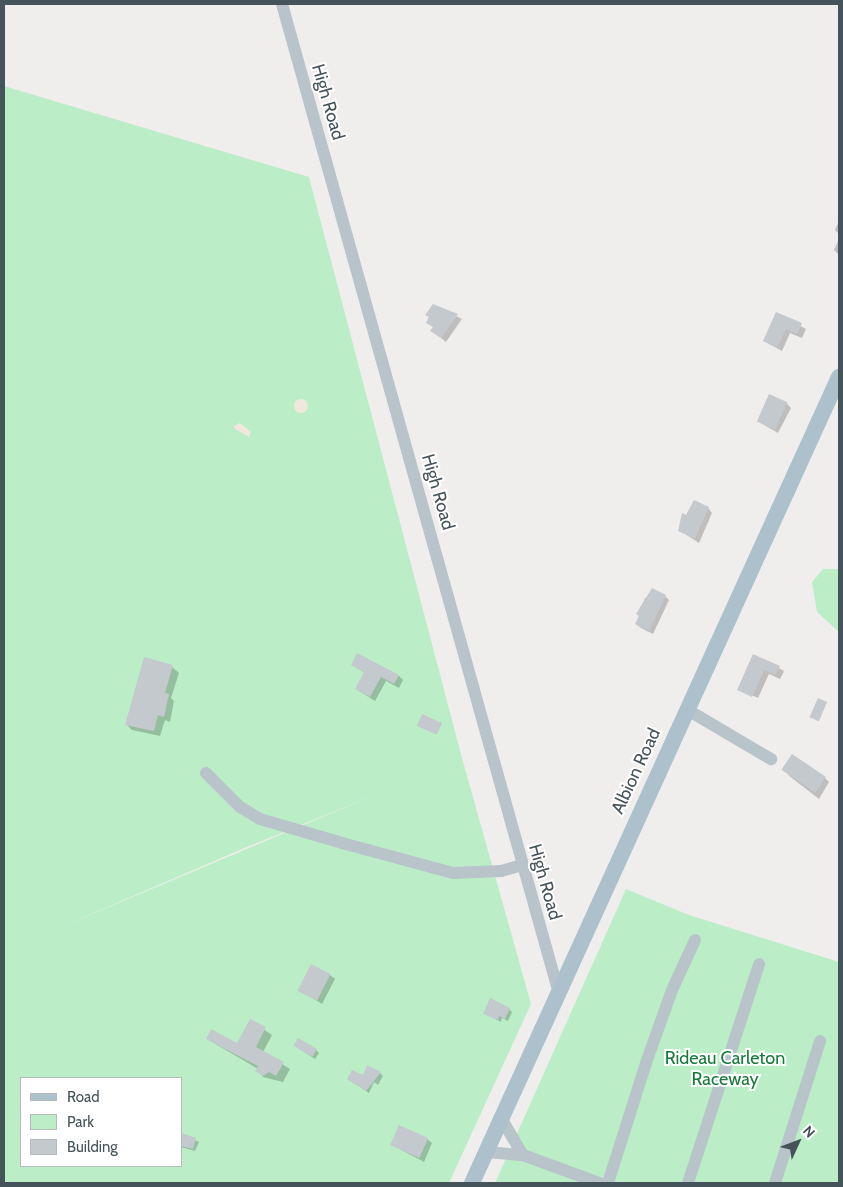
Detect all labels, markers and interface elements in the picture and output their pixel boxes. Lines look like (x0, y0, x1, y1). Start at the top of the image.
street label: High Road (307, 61, 349, 143)
street label: High Road (417, 451, 459, 533)
street label: Albion Road (607, 725, 665, 817)
street label: High Road (524, 841, 566, 923)
park label: Rideau Carleton Raceway (665, 1048, 785, 1090)
legend (20, 1077, 182, 1167)
text: Road (67, 1088, 100, 1106)
text: Park (67, 1113, 94, 1131)
north arrow (773, 1117, 823, 1167)
text: N (799, 1122, 819, 1142)
text: Building (67, 1138, 118, 1156)

